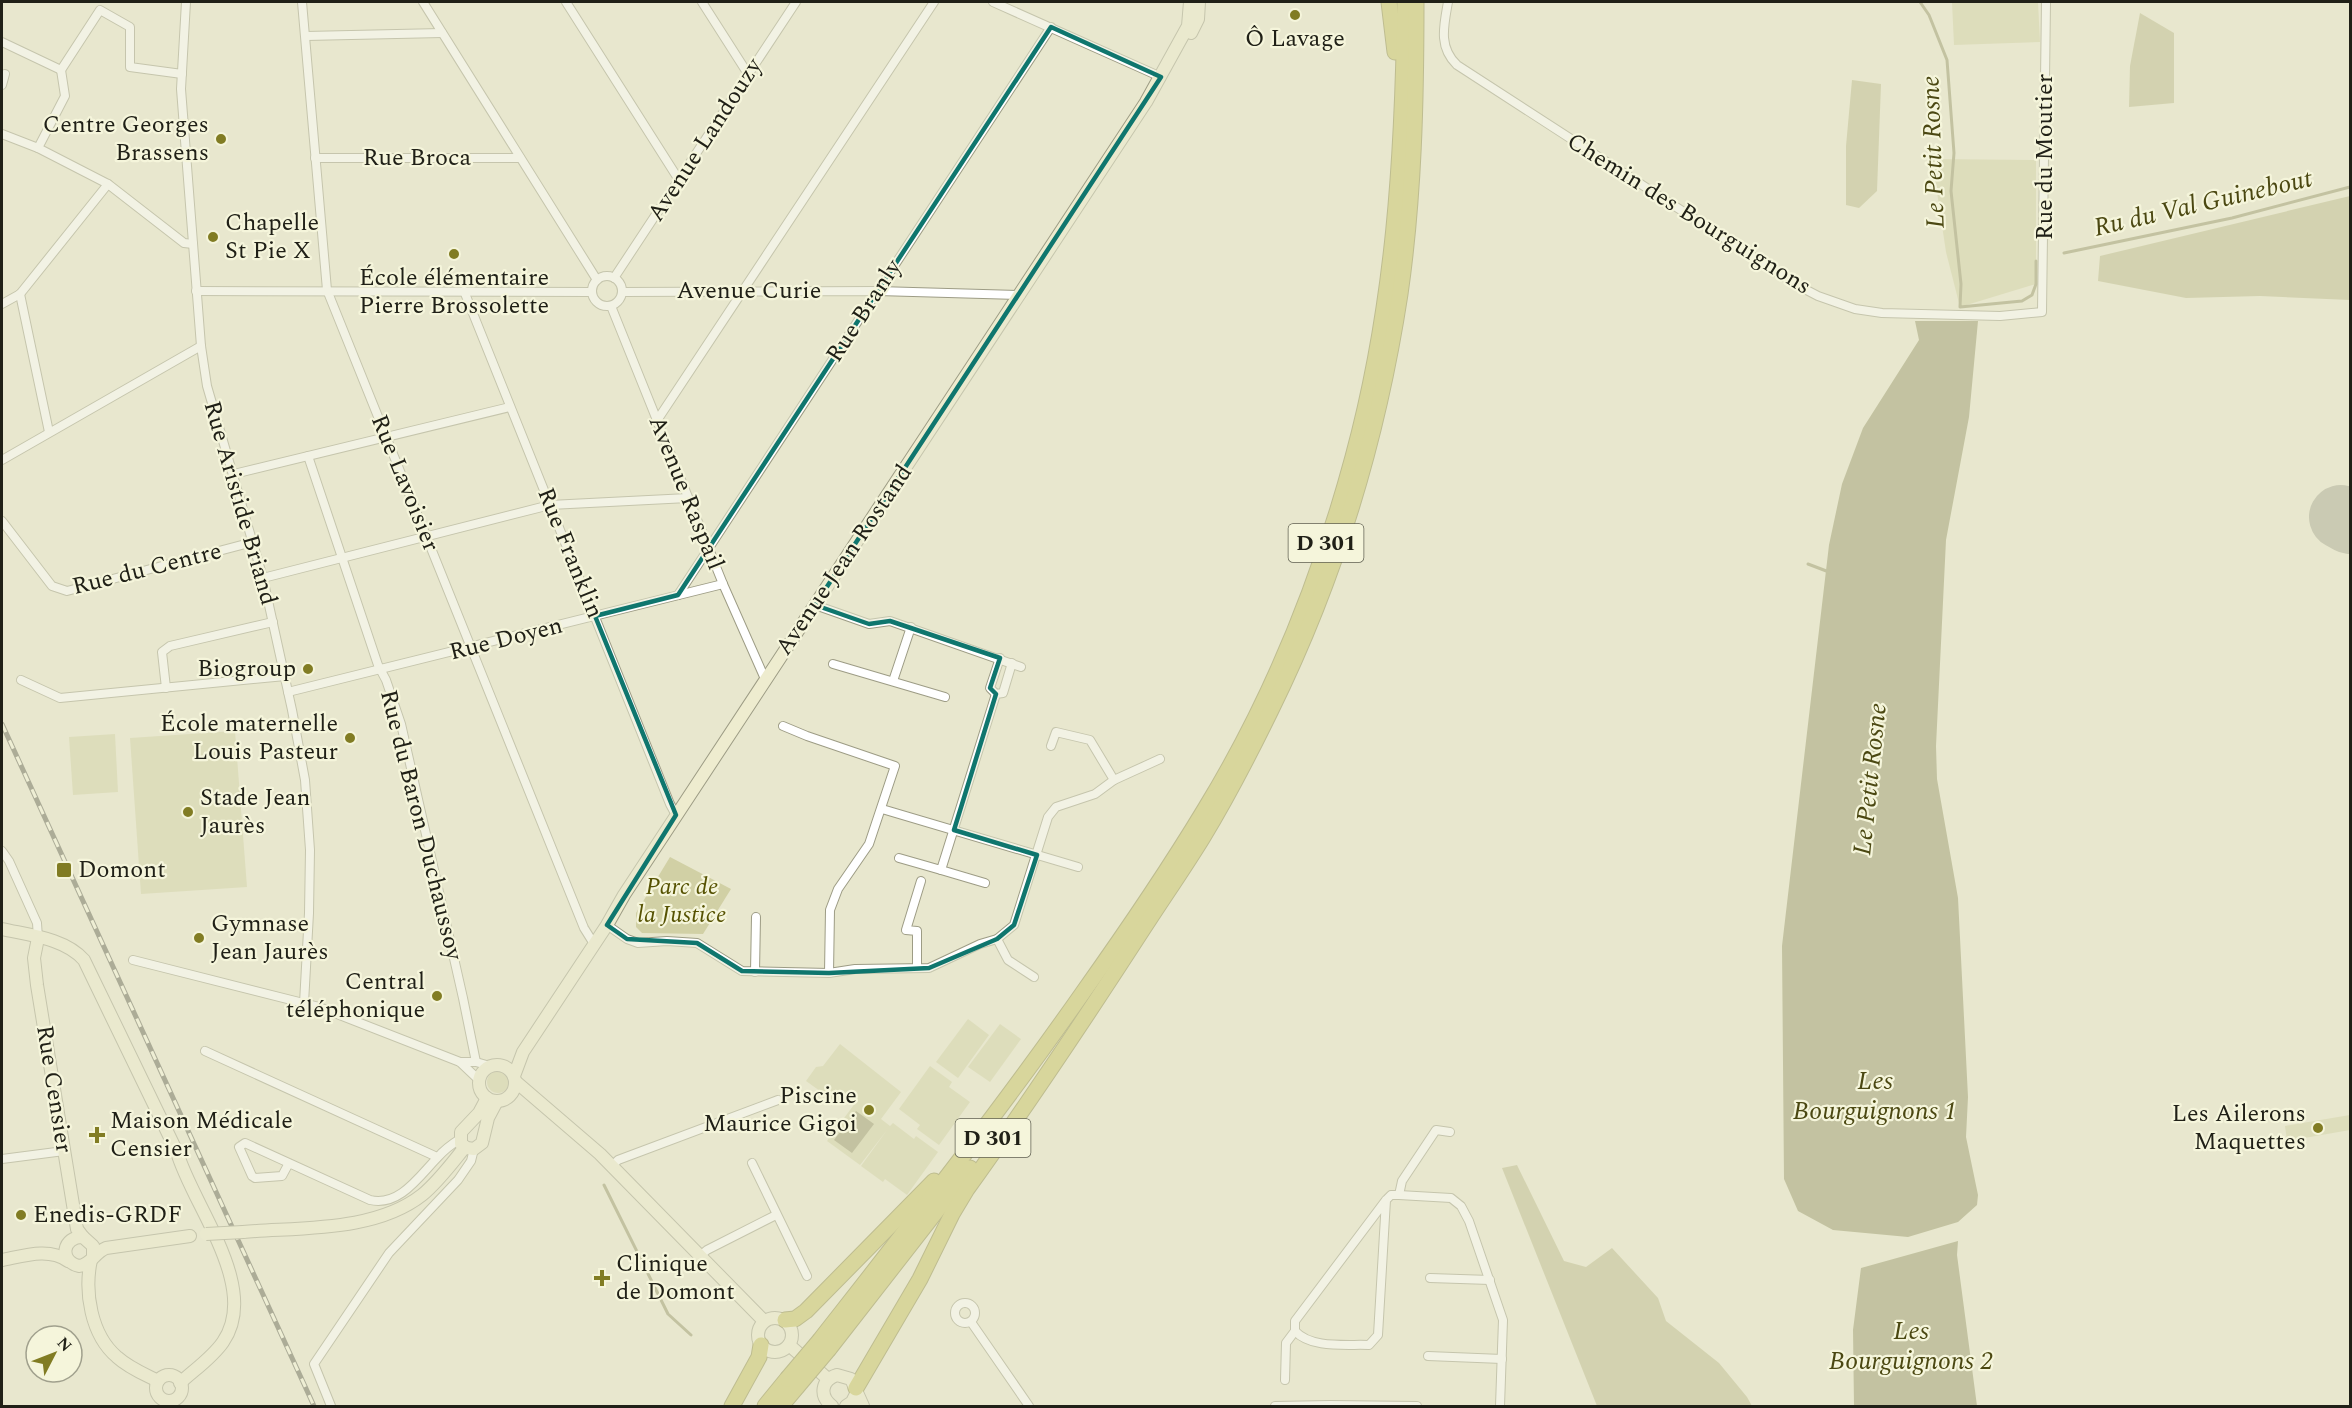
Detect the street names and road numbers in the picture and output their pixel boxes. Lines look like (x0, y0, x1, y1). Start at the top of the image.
street label: Avenue Landouzy (638, 50, 772, 229)
street label: Rue du Moutier (2027, 74, 2063, 240)
street label: Chemin des Bourguignons (1560, 124, 1818, 304)
street label: Rue Broca (363, 140, 472, 176)
street label: Rue Branly (817, 251, 912, 370)
street label: Avenue Curie (677, 273, 821, 309)
street label: Rue Aristide Briand (194, 397, 286, 609)
street label: Rue Lavoisier (361, 409, 449, 557)
street label: Avenue Raspail (639, 410, 733, 576)
street label: Avenue Jean Rostand (766, 457, 922, 663)
street label: Rue Franklin (527, 482, 613, 624)
road number: D 301 (1288, 524, 1364, 562)
street label: Rue du Centre (69, 533, 225, 605)
street label: Rue Doyen (446, 608, 566, 670)
street label: Rue du Baron Duchaussoy (370, 686, 472, 965)
street label: Rue Censier (26, 1022, 82, 1156)
road number: D 301 (956, 1119, 1030, 1157)

